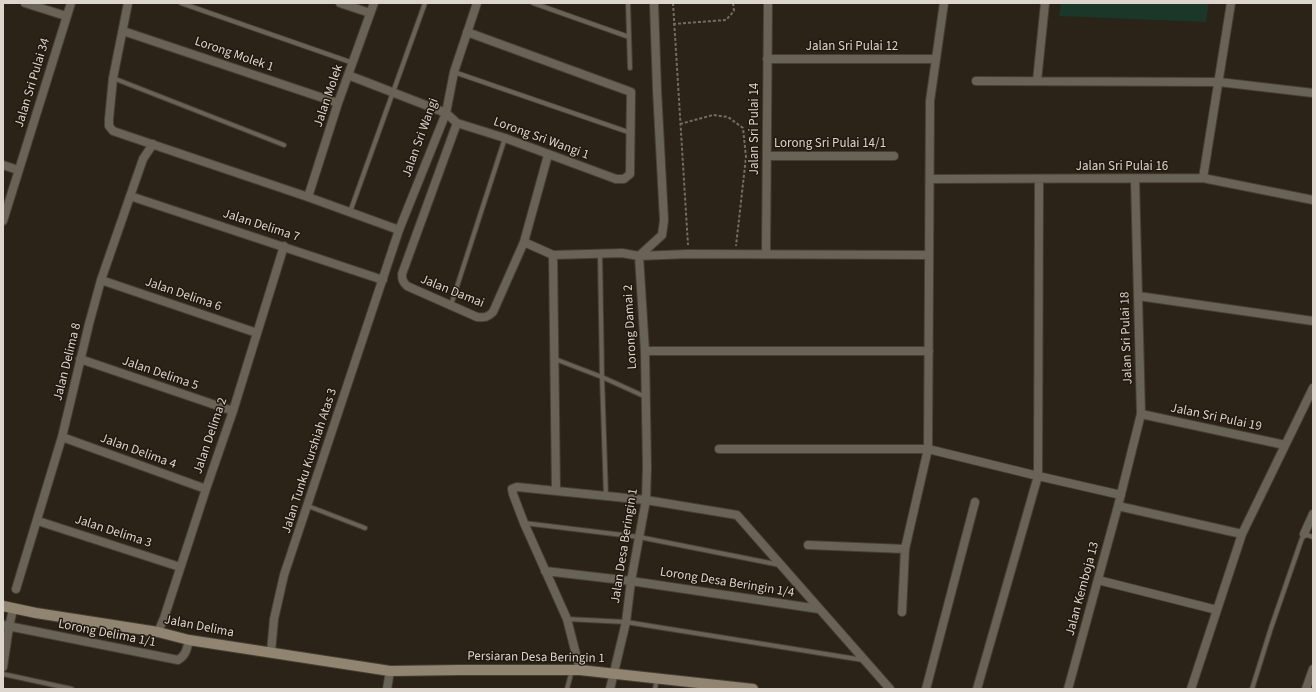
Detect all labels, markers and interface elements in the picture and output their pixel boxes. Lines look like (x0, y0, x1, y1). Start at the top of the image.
street label: Lorong Molek 1 (192, 34, 276, 76)
street label: Jalan Sri Pulai 34 (12, 36, 54, 130)
street label: Jalan Sri Pulai 12 (806, 39, 898, 55)
street label: Jalan Molek (311, 63, 347, 129)
street label: Jalan Sri Pulai 14 (747, 83, 763, 175)
street label: Jalan Sri Wangi (399, 96, 443, 180)
street label: Lorong Sri Wangi 1 (491, 114, 591, 164)
street label: Lorong Sri Pulai 14/1 (774, 136, 886, 152)
street label: Jalan Sri Pulai 16 (1076, 159, 1168, 175)
street label: Jalan Delima 7 (221, 206, 301, 246)
street label: Jalan Damai (418, 272, 486, 312)
street label: Jalan Delima 6 (143, 275, 223, 315)
street label: Lorong Damai 2 (621, 284, 641, 370)
street label: Jalan Sri Pulai 18 (1118, 291, 1136, 385)
street label: Jalan Delima 8 (51, 321, 85, 403)
street label: Jalan Delima 5 (120, 354, 200, 394)
street label: Jalan Tunku Kurshiah Atas 3 (279, 386, 341, 536)
street label: Jalan Delima 2 (191, 396, 231, 476)
street label: Jalan Sri Pulai 19 (1169, 401, 1263, 435)
street label: Jalan Delima 4 (98, 431, 178, 473)
street label: Jalan Desa Beringin 1 (608, 487, 642, 605)
street label: Jalan Delima 3 (73, 512, 153, 552)
street label: Jalan Kemboja 13 (1063, 540, 1103, 638)
street label: Lorong Desa Beringin 1/4 (659, 565, 795, 601)
street label: Jalan Delima (163, 613, 235, 641)
street label: Lorong Delima 1/1 (57, 617, 157, 651)
street label: Persiaran Desa Beringin 1 (467, 649, 605, 667)

